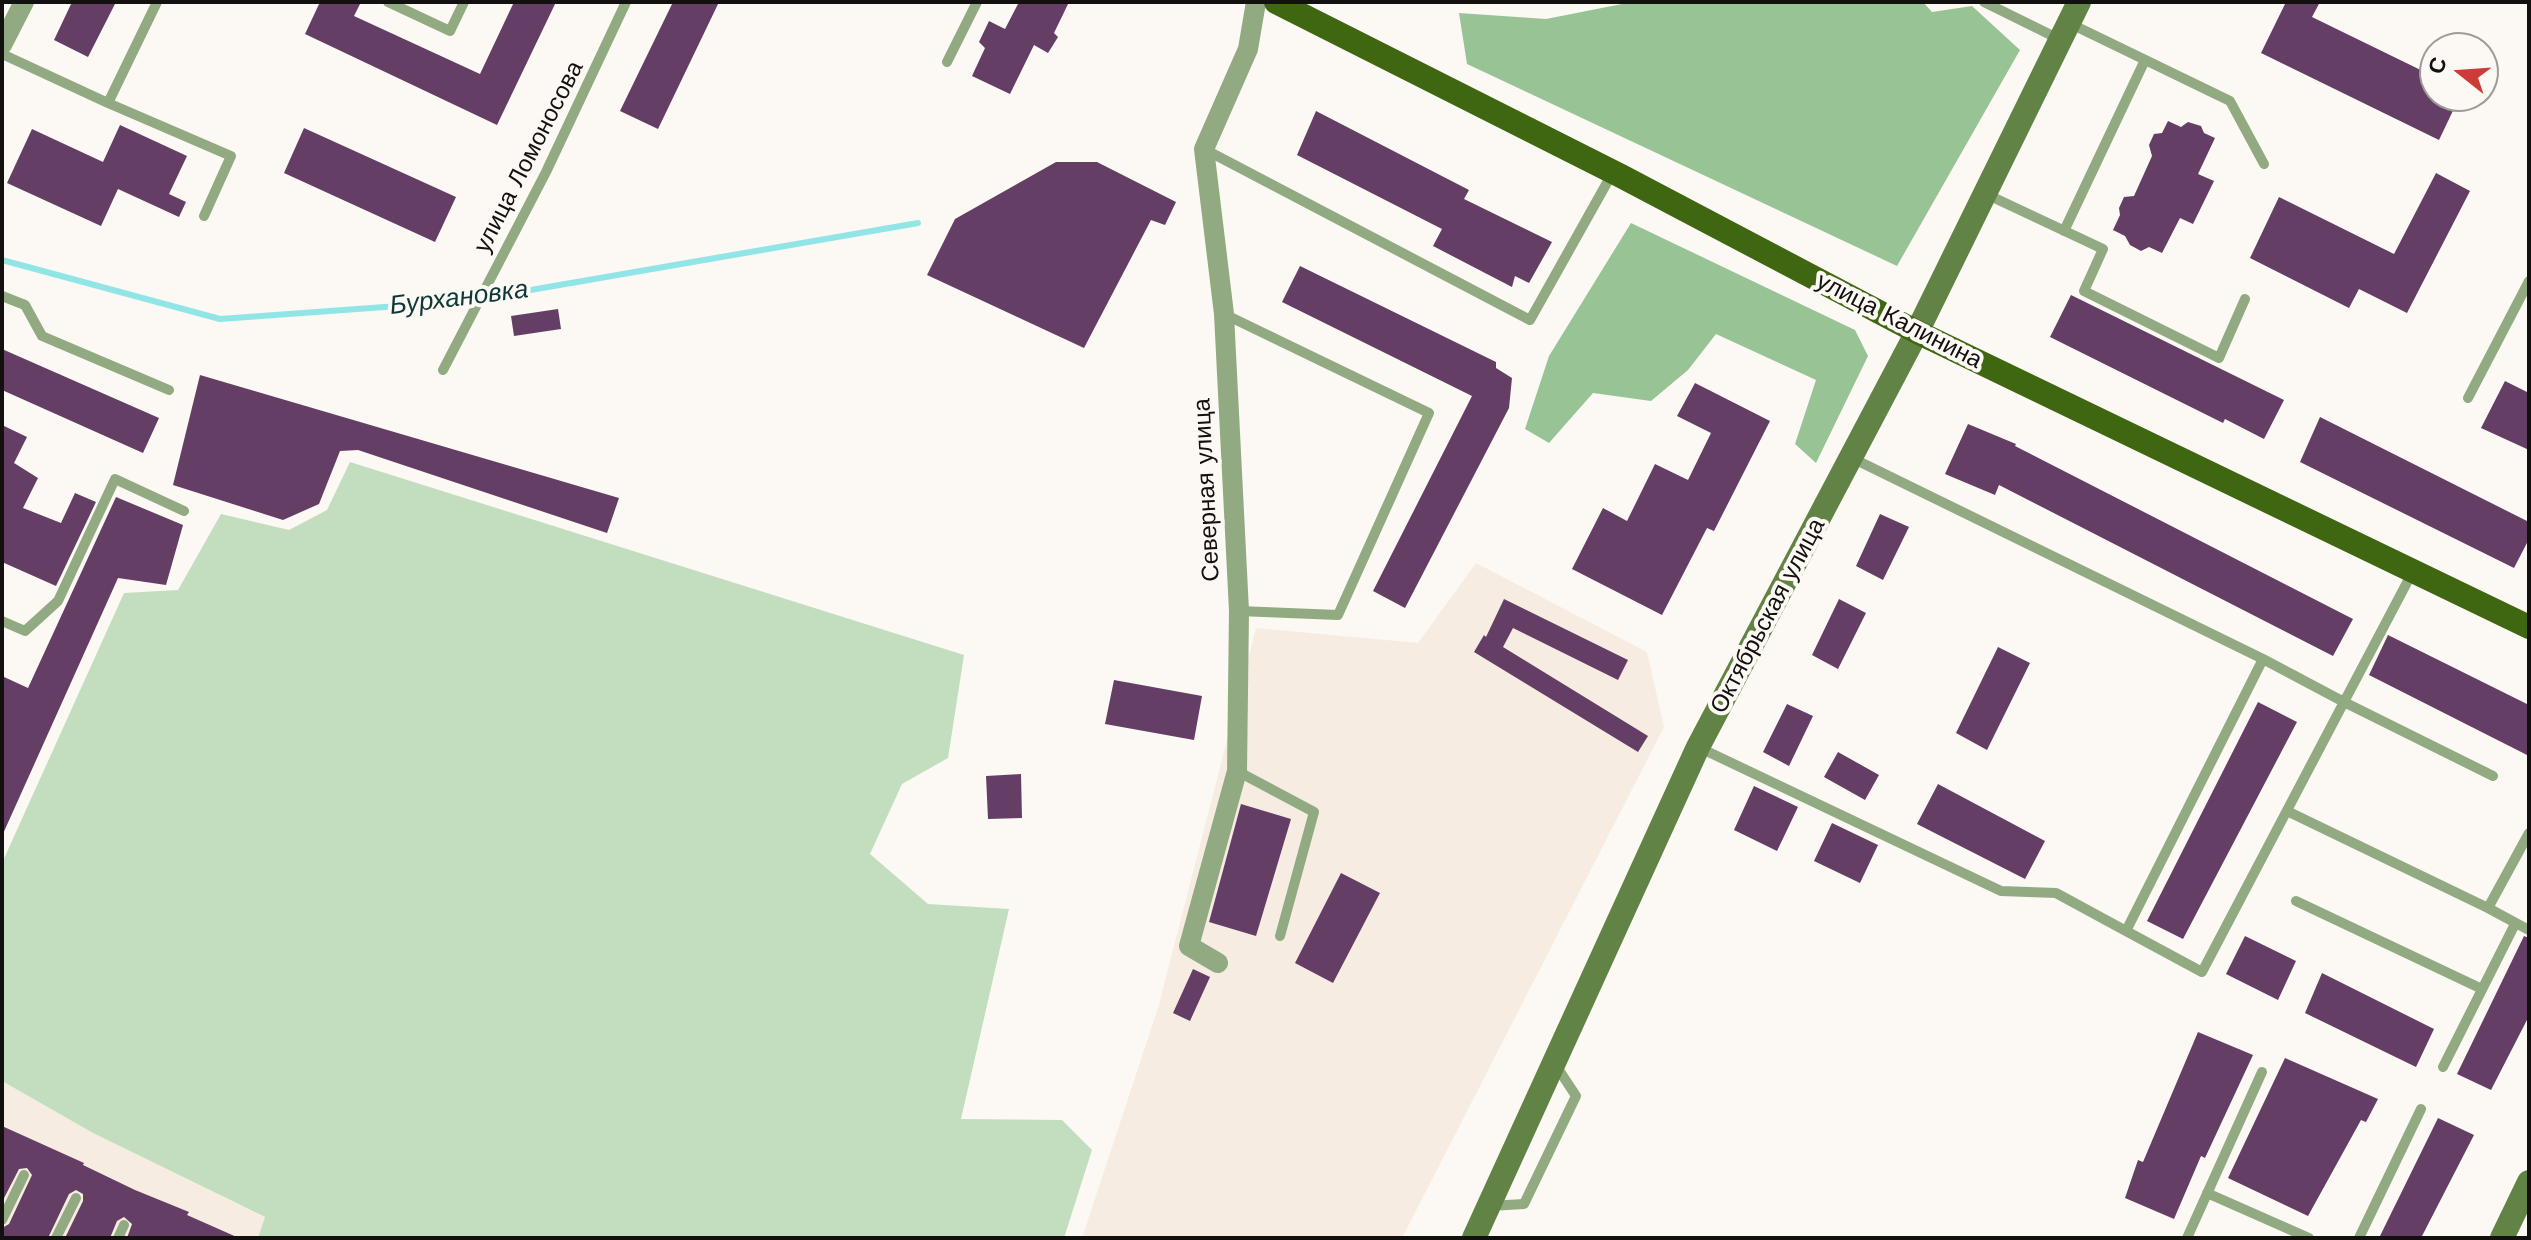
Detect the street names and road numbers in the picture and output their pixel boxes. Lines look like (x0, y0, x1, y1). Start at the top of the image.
street label: улица Ломоносова (468, 56, 590, 258)
street label: улица Калинина (1811, 267, 1987, 375)
street label: Северная улица (1188, 398, 1226, 582)
street label: Октябрьская улица (1704, 514, 1832, 718)

